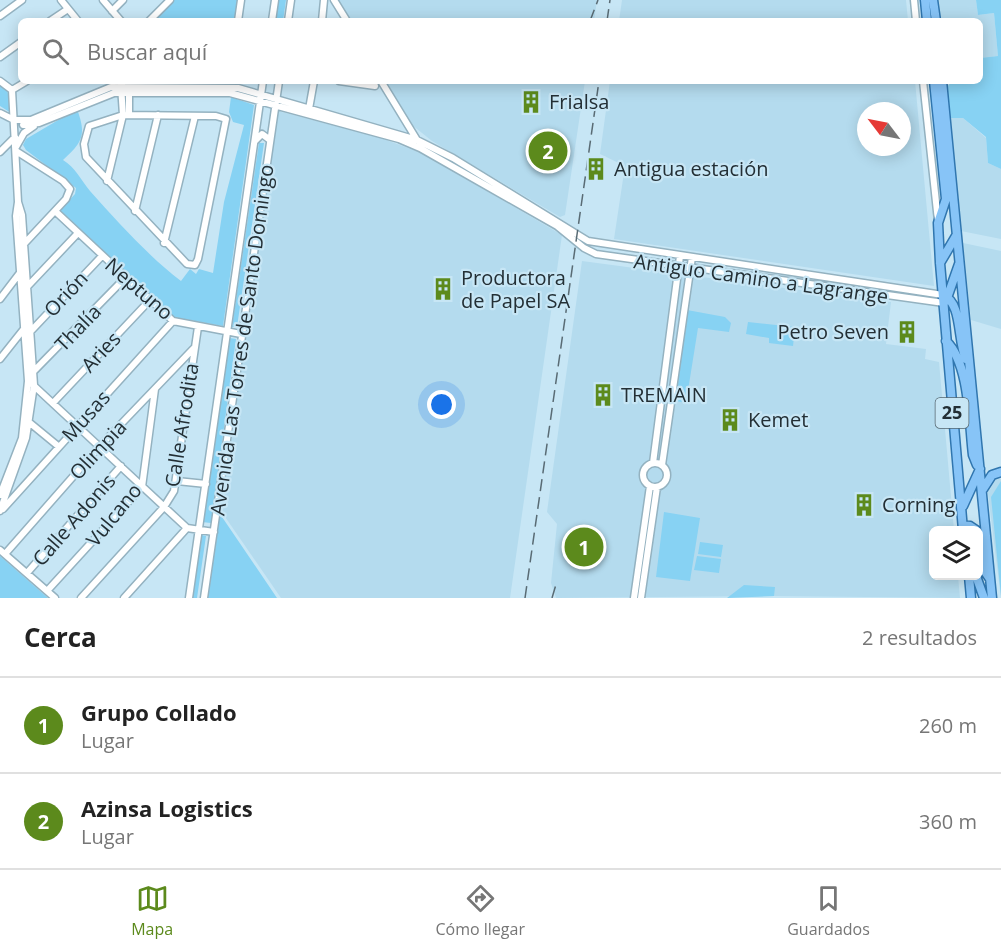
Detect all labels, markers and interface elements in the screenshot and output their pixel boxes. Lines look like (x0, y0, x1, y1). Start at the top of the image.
search box (18, 18, 983, 84)
icon: search (39, 35, 72, 68)
text: Buscar aquí (87, 36, 207, 66)
place label: Frialsa (549, 88, 609, 115)
building icon: Frialsa (518, 89, 544, 115)
north arrow (857, 102, 911, 156)
pin: 2 (528, 128, 568, 174)
place label: Antigua estación (614, 155, 768, 182)
building icon: Antigua estación (583, 156, 609, 182)
street label: Avenida Las Torres de Santo Domingo (204, 163, 280, 517)
street label: Antiguo Camino a Lagrange (632, 247, 890, 310)
street label: Neptuno (99, 251, 179, 326)
place label: Productora de Papel SA (461, 264, 570, 314)
street label: Orión (38, 265, 94, 322)
building icon: Productora de Papel SA (430, 276, 456, 302)
street label: Thalía (49, 298, 107, 357)
place label: Petro Seven (778, 318, 889, 345)
building icon: Petro Seven (894, 319, 920, 345)
street label: Aries (75, 325, 126, 378)
street label: Calle Afrodita (158, 361, 205, 489)
place label: TREMAIN (621, 381, 707, 408)
building icon: TREMAIN (590, 382, 616, 408)
street label: Musas (55, 384, 116, 447)
your location (427, 390, 456, 419)
road number: 25 (936, 398, 968, 428)
place label: Kemet (748, 406, 808, 433)
building icon: Kemet (717, 407, 743, 433)
street label: Olimpia (63, 414, 132, 485)
street label: Calle Adonis (26, 468, 121, 572)
street label: Vulcano (80, 477, 147, 552)
place label: Corning (882, 491, 955, 518)
building icon: Corning (851, 492, 877, 518)
pin: 1 (564, 524, 604, 570)
map controls (929, 526, 983, 580)
button: layers (929, 526, 983, 580)
text: Cerca (24, 619, 97, 655)
text: 2 resultados (862, 624, 977, 651)
text: Grupo Collado (81, 697, 237, 727)
text: 1 (38, 712, 49, 739)
text: 260 m (919, 712, 977, 739)
text: Lugar (81, 727, 134, 754)
text: Azinsa Logistics (81, 793, 253, 823)
text: 2 (38, 808, 49, 835)
text: 360 m (919, 808, 977, 835)
text: Lugar (81, 823, 134, 850)
tab: Mapa (131, 882, 173, 940)
tab: Cómo llegar (435, 882, 525, 940)
tab: Guardados (787, 882, 870, 940)

